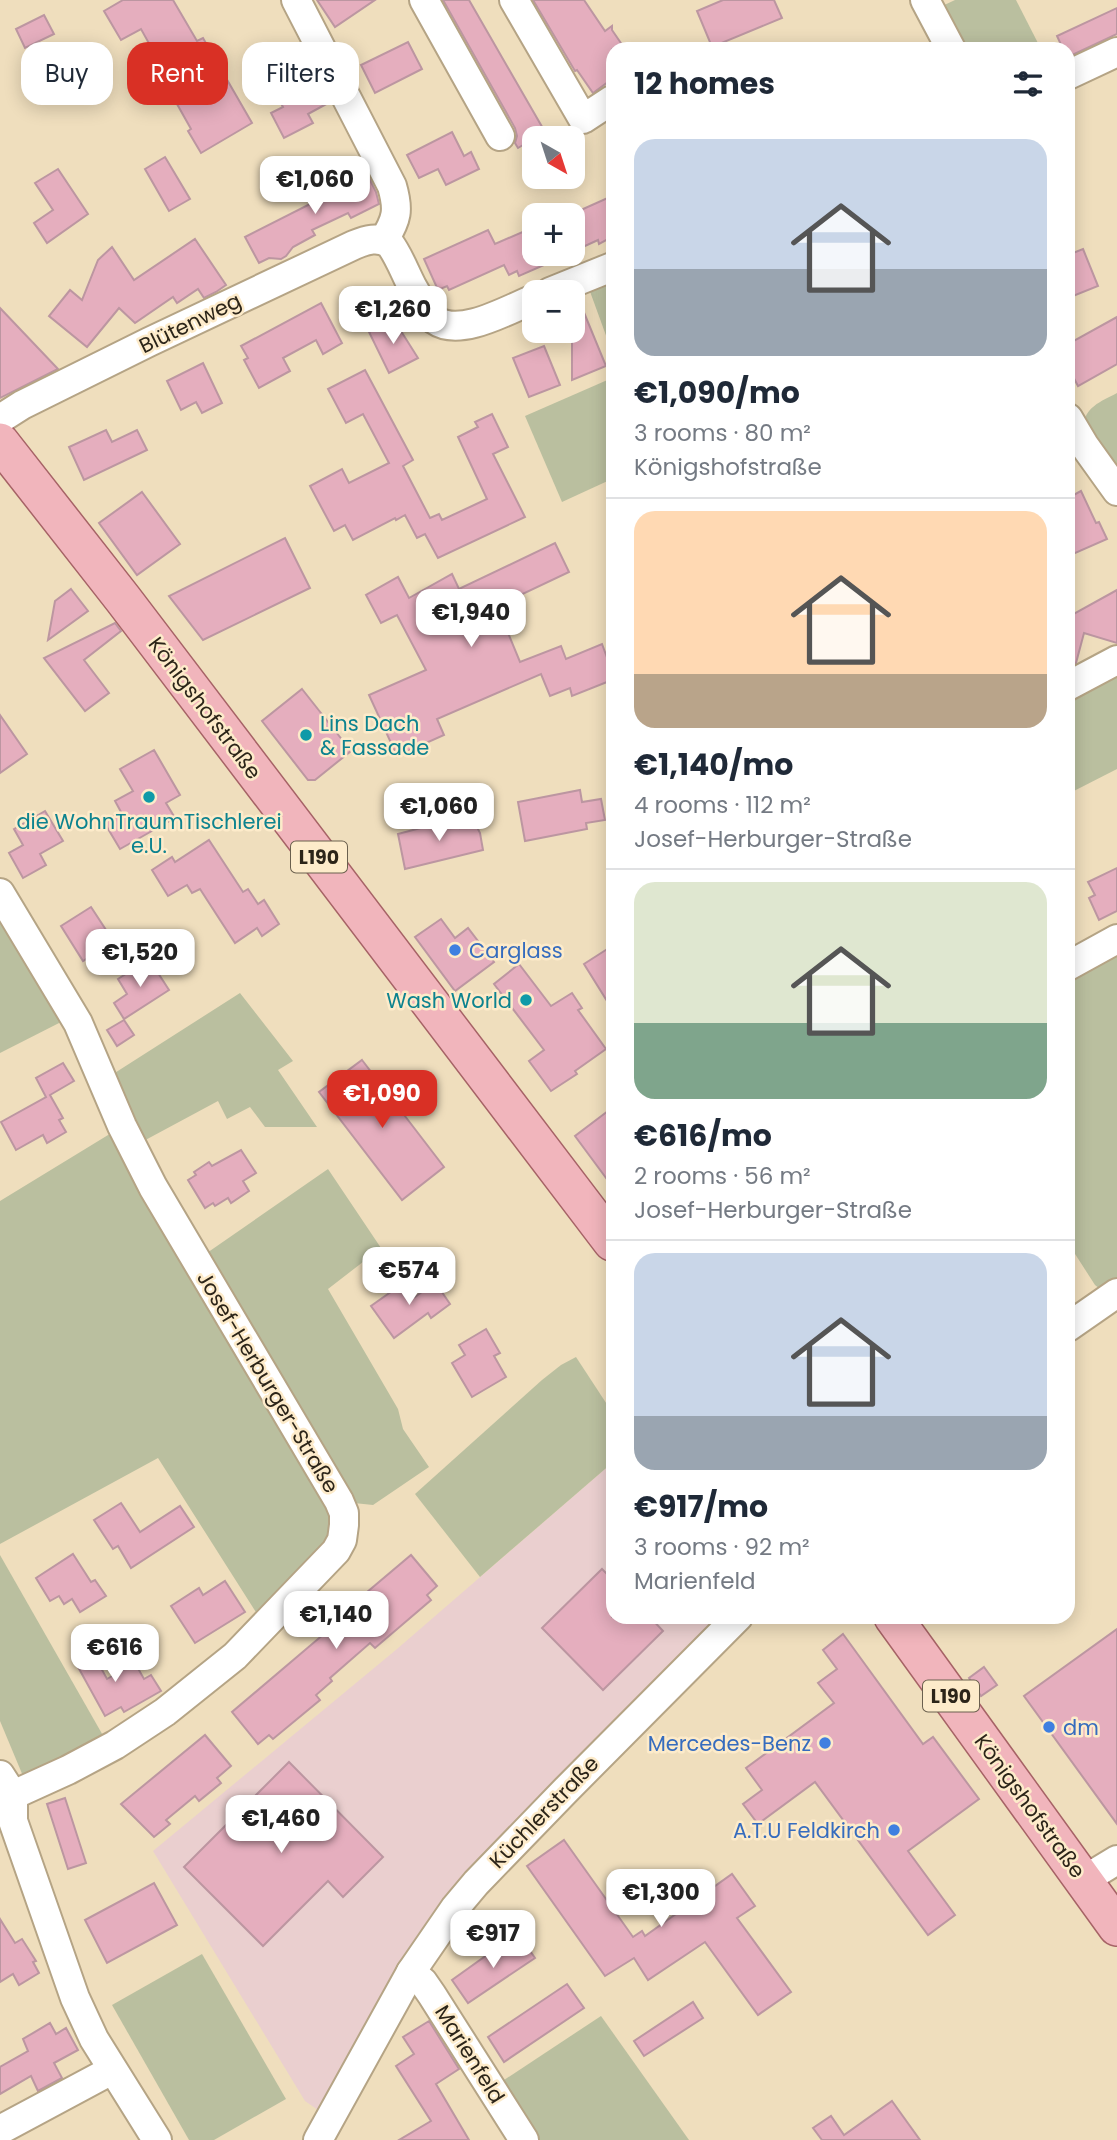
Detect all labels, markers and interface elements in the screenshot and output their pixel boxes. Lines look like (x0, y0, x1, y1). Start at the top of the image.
chip: Buy (21, 42, 113, 105)
chip: Rent (127, 42, 228, 105)
chip: Filters (242, 42, 359, 105)
text: 12 homes (634, 62, 775, 105)
icon: filters (1009, 65, 1047, 103)
north arrow (522, 126, 584, 189)
map controls (522, 126, 585, 343)
pin: €1,060 (258, 156, 372, 216)
text: €1,060 (276, 163, 354, 195)
icon: home (778, 185, 904, 311)
button: + (522, 203, 585, 266)
button: − (522, 280, 585, 343)
street label: Blütenweg (134, 286, 246, 360)
pin: €1,260 (336, 286, 450, 346)
text: €1,260 (355, 293, 431, 325)
text: €1,090/mo (634, 371, 800, 414)
text: 3 rooms · 80 m² (634, 417, 811, 449)
text: Königshofstraße (634, 451, 822, 483)
icon: home (778, 557, 904, 683)
pin: €1,940 (414, 590, 528, 649)
text: €1,940 (432, 596, 510, 628)
street label: Königshofstraße (142, 631, 268, 785)
place label: Lins Dach & Fassade (320, 709, 429, 762)
marker: Lins Dach & Fassade (298, 727, 314, 743)
text: €1,140/mo (634, 743, 793, 786)
pin: €1,060 (382, 784, 496, 843)
marker: die WohnTraumTischlerei e.U. (141, 789, 157, 805)
text: 4 rooms · 112 m² (634, 789, 811, 821)
text: €1,060 (400, 790, 478, 822)
place label: die WohnTraumTischlerei e.U. (16, 807, 282, 860)
text: Josef-Herburger-Straße (634, 823, 912, 855)
road number: L190 (291, 842, 347, 872)
icon: home (778, 928, 904, 1054)
pin: €1,520 (83, 930, 197, 989)
text: €1,520 (102, 936, 178, 968)
place label: Carglass (469, 936, 563, 965)
marker: Carglass (447, 942, 463, 958)
place label: Wash World (386, 986, 512, 1015)
marker: Wash World (518, 992, 534, 1008)
pin: €1,090 (325, 1070, 439, 1130)
text: €1,090 (343, 1077, 421, 1109)
text: €616/mo (634, 1114, 772, 1157)
text: 2 rooms · 56 m² (634, 1160, 811, 1192)
text: Josef-Herburger-Straße (634, 1194, 912, 1226)
pin: €574 (368, 1248, 450, 1307)
text: €574 (378, 1254, 440, 1286)
street label: Josef-Herburger-Straße (190, 1266, 346, 1498)
icon: home (778, 1299, 904, 1425)
text: €917/mo (634, 1485, 768, 1528)
text: 3 rooms · 92 m² (634, 1531, 810, 1563)
text: Marienfeld (634, 1565, 756, 1597)
pin: €1,140 (279, 1592, 393, 1651)
text: €1,140 (300, 1598, 372, 1630)
pin: €616 (74, 1624, 156, 1684)
text: €616 (87, 1631, 143, 1663)
road number: L190 (923, 1680, 979, 1712)
place label: dm (1063, 1713, 1099, 1742)
marker: dm (1041, 1719, 1057, 1735)
street label: Königshofstraße (968, 1728, 1092, 1884)
place label: Mercedes-Benz (648, 1729, 811, 1758)
marker: Mercedes-Benz (817, 1735, 833, 1751)
street label: Küchlerstraße (483, 1749, 605, 1875)
pin: €1,460 (224, 1796, 338, 1855)
text: €1,460 (242, 1802, 320, 1834)
place label: A.T.U Feldkirch (733, 1816, 880, 1845)
marker: A.T.U Feldkirch (886, 1822, 902, 1838)
pin: €1,300 (604, 1870, 718, 1929)
text: €1,300 (622, 1876, 700, 1908)
pin: €917 (452, 1910, 534, 1970)
text: €917 (466, 1917, 520, 1949)
street label: Marienfeld (428, 1999, 512, 2109)

